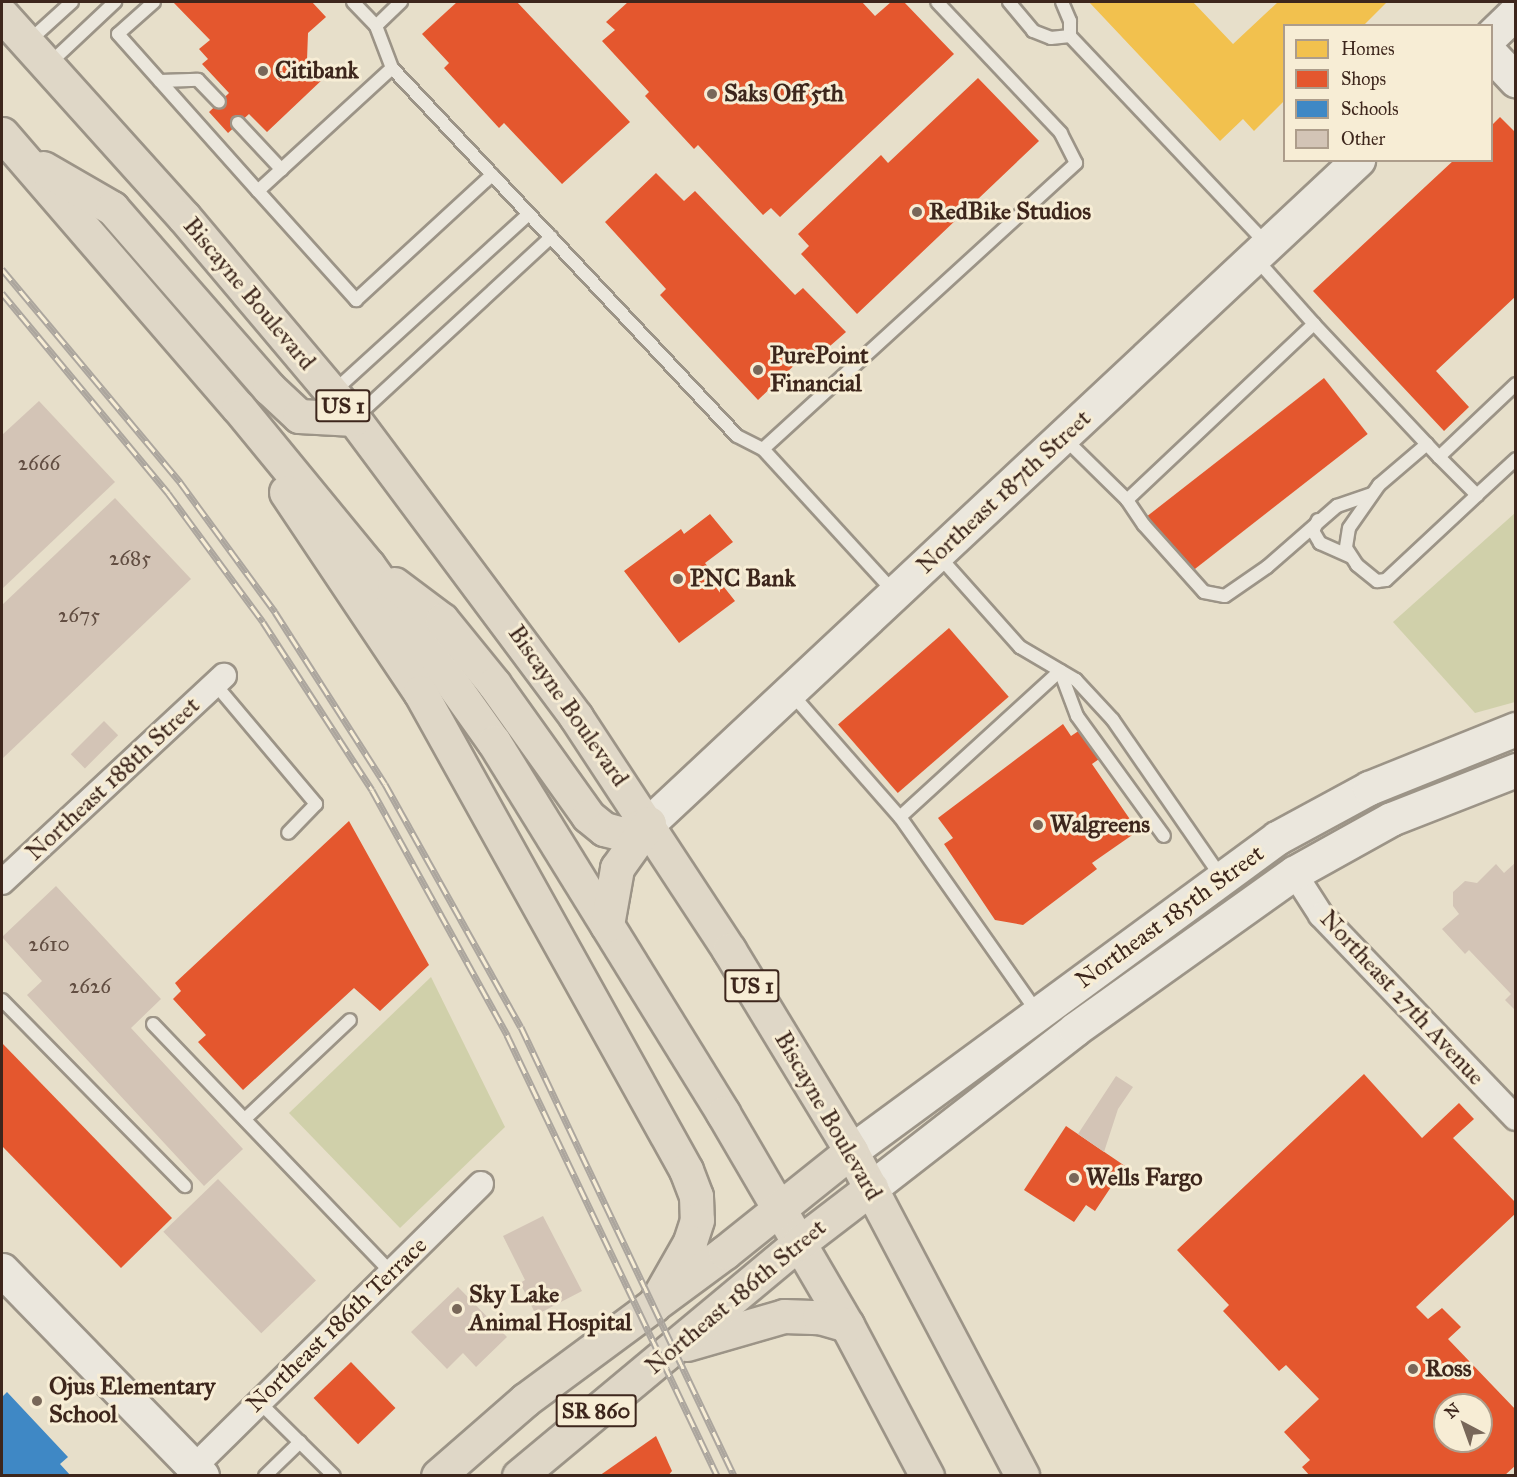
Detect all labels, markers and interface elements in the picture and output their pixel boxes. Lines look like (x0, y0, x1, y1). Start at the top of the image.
legend (1283, 24, 1493, 162)
text: Homes (1341, 38, 1395, 60)
place label: Citibank (275, 57, 359, 85)
marker: Citibank (256, 64, 270, 78)
text: Shops (1341, 68, 1386, 90)
place label: Saks Off 5th (724, 80, 844, 108)
marker: Saks Off 5th (705, 87, 719, 101)
text: Schools (1341, 98, 1399, 120)
text: Other (1341, 128, 1385, 150)
place label: RedBike Studios (929, 198, 1091, 226)
marker: RedBike Studios (910, 205, 924, 219)
street label: Biscayne Boulevard (177, 212, 321, 376)
place label: PurePoint Financial (770, 342, 869, 398)
marker: PurePoint Financial (751, 363, 765, 377)
road number: US 1 (314, 387, 372, 425)
street label: Northeast 187th Street (911, 404, 1097, 580)
house number: 2666 (18, 450, 60, 476)
house number: 2685 (109, 545, 151, 571)
place label: PNC Bank (690, 565, 796, 593)
marker: PNC Bank (671, 572, 685, 586)
house number: 2675 (58, 602, 100, 628)
street label: Biscayne Boulevard (502, 620, 634, 792)
street label: Northeast 188th Street (20, 691, 206, 867)
place label: Walgreens (1050, 811, 1150, 839)
marker: Walgreens (1031, 818, 1045, 832)
street label: Northeast 185th Street (1070, 839, 1270, 995)
street label: Northeast 27th Avenue (1314, 905, 1490, 1091)
house number: 2610 (28, 931, 70, 957)
road number: US 1 (724, 967, 780, 1005)
house number: 2626 (69, 973, 111, 999)
street label: Biscayne Boulevard (768, 1026, 888, 1206)
place label: Wells Fargo (1086, 1164, 1202, 1192)
marker: Wells Fargo (1067, 1171, 1081, 1185)
street label: Northeast 186th Street (640, 1213, 832, 1381)
street label: Northeast 186th Terrace (241, 1231, 433, 1419)
place label: Sky Lake Animal Hospital (469, 1281, 632, 1337)
marker: Sky Lake Animal Hospital (450, 1302, 464, 1316)
place label: Ross (1425, 1355, 1471, 1383)
marker: Ross (1406, 1362, 1420, 1376)
place label: Ojus Elementary School (49, 1373, 215, 1429)
road number: SR 860 (556, 1392, 636, 1430)
north arrow (1433, 1393, 1493, 1453)
marker: Ojus Elementary School (30, 1394, 44, 1408)
text: N (1441, 1399, 1464, 1422)

